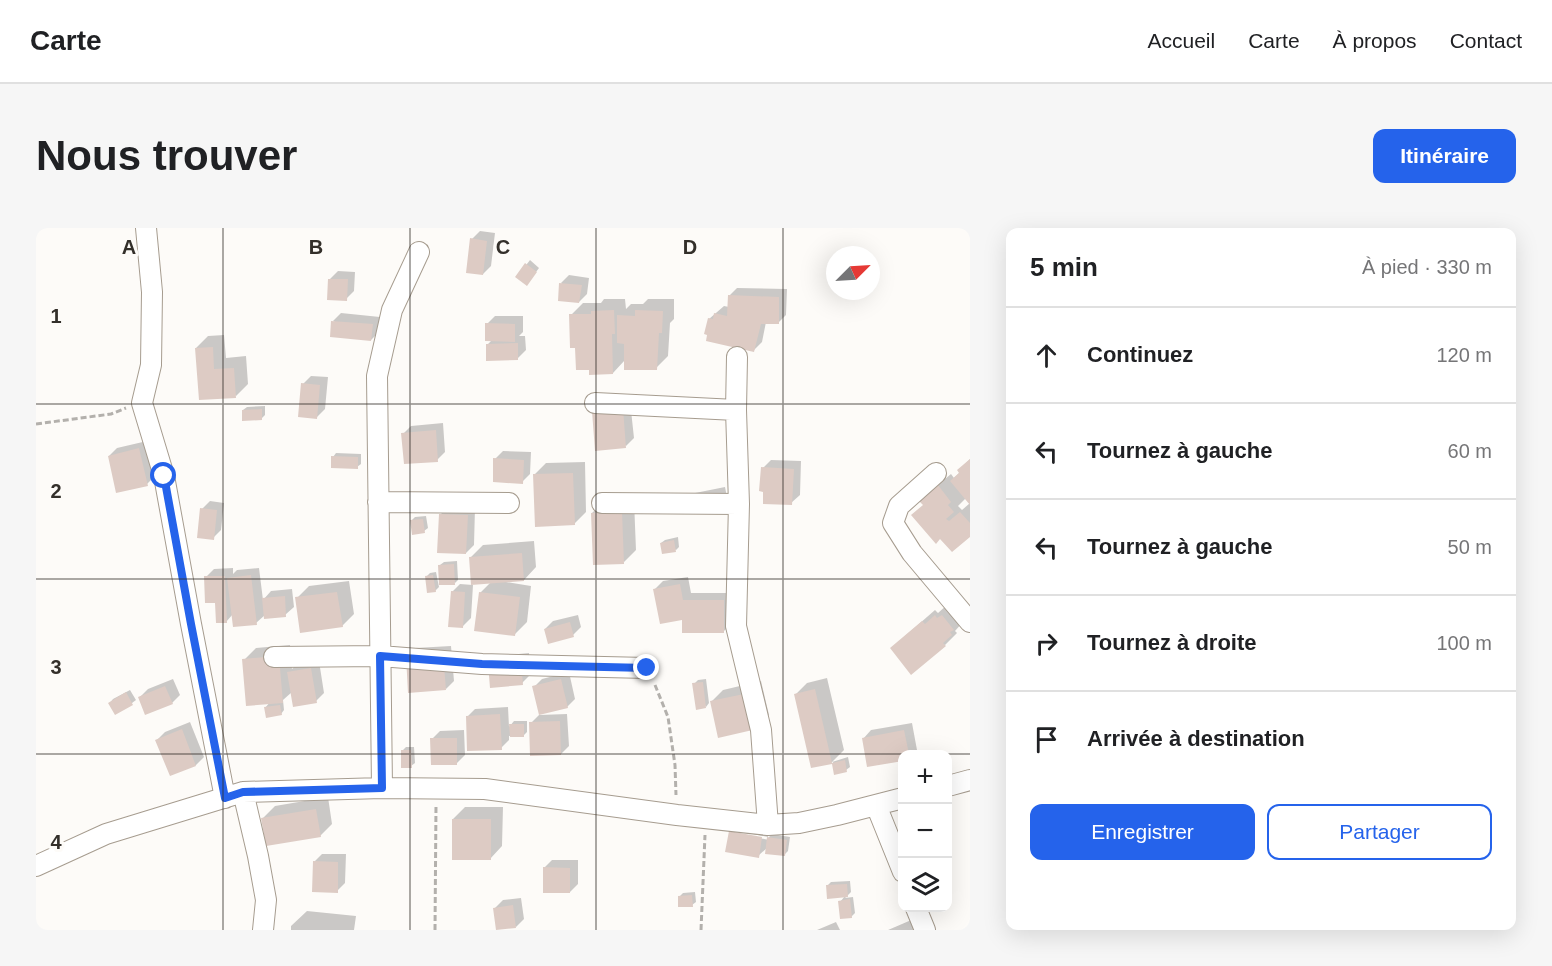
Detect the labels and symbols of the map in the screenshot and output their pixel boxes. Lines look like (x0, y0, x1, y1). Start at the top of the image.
text: A (122, 236, 136, 258)
text: B (309, 236, 323, 258)
text: C (496, 236, 510, 258)
text: D (683, 236, 697, 258)
north arrow (826, 246, 880, 300)
text: 1 (50, 305, 62, 327)
route start (150, 462, 176, 488)
text: 2 (50, 480, 62, 502)
route end (633, 654, 659, 680)
text: 3 (50, 656, 62, 678)
text: 4 (50, 831, 62, 853)

